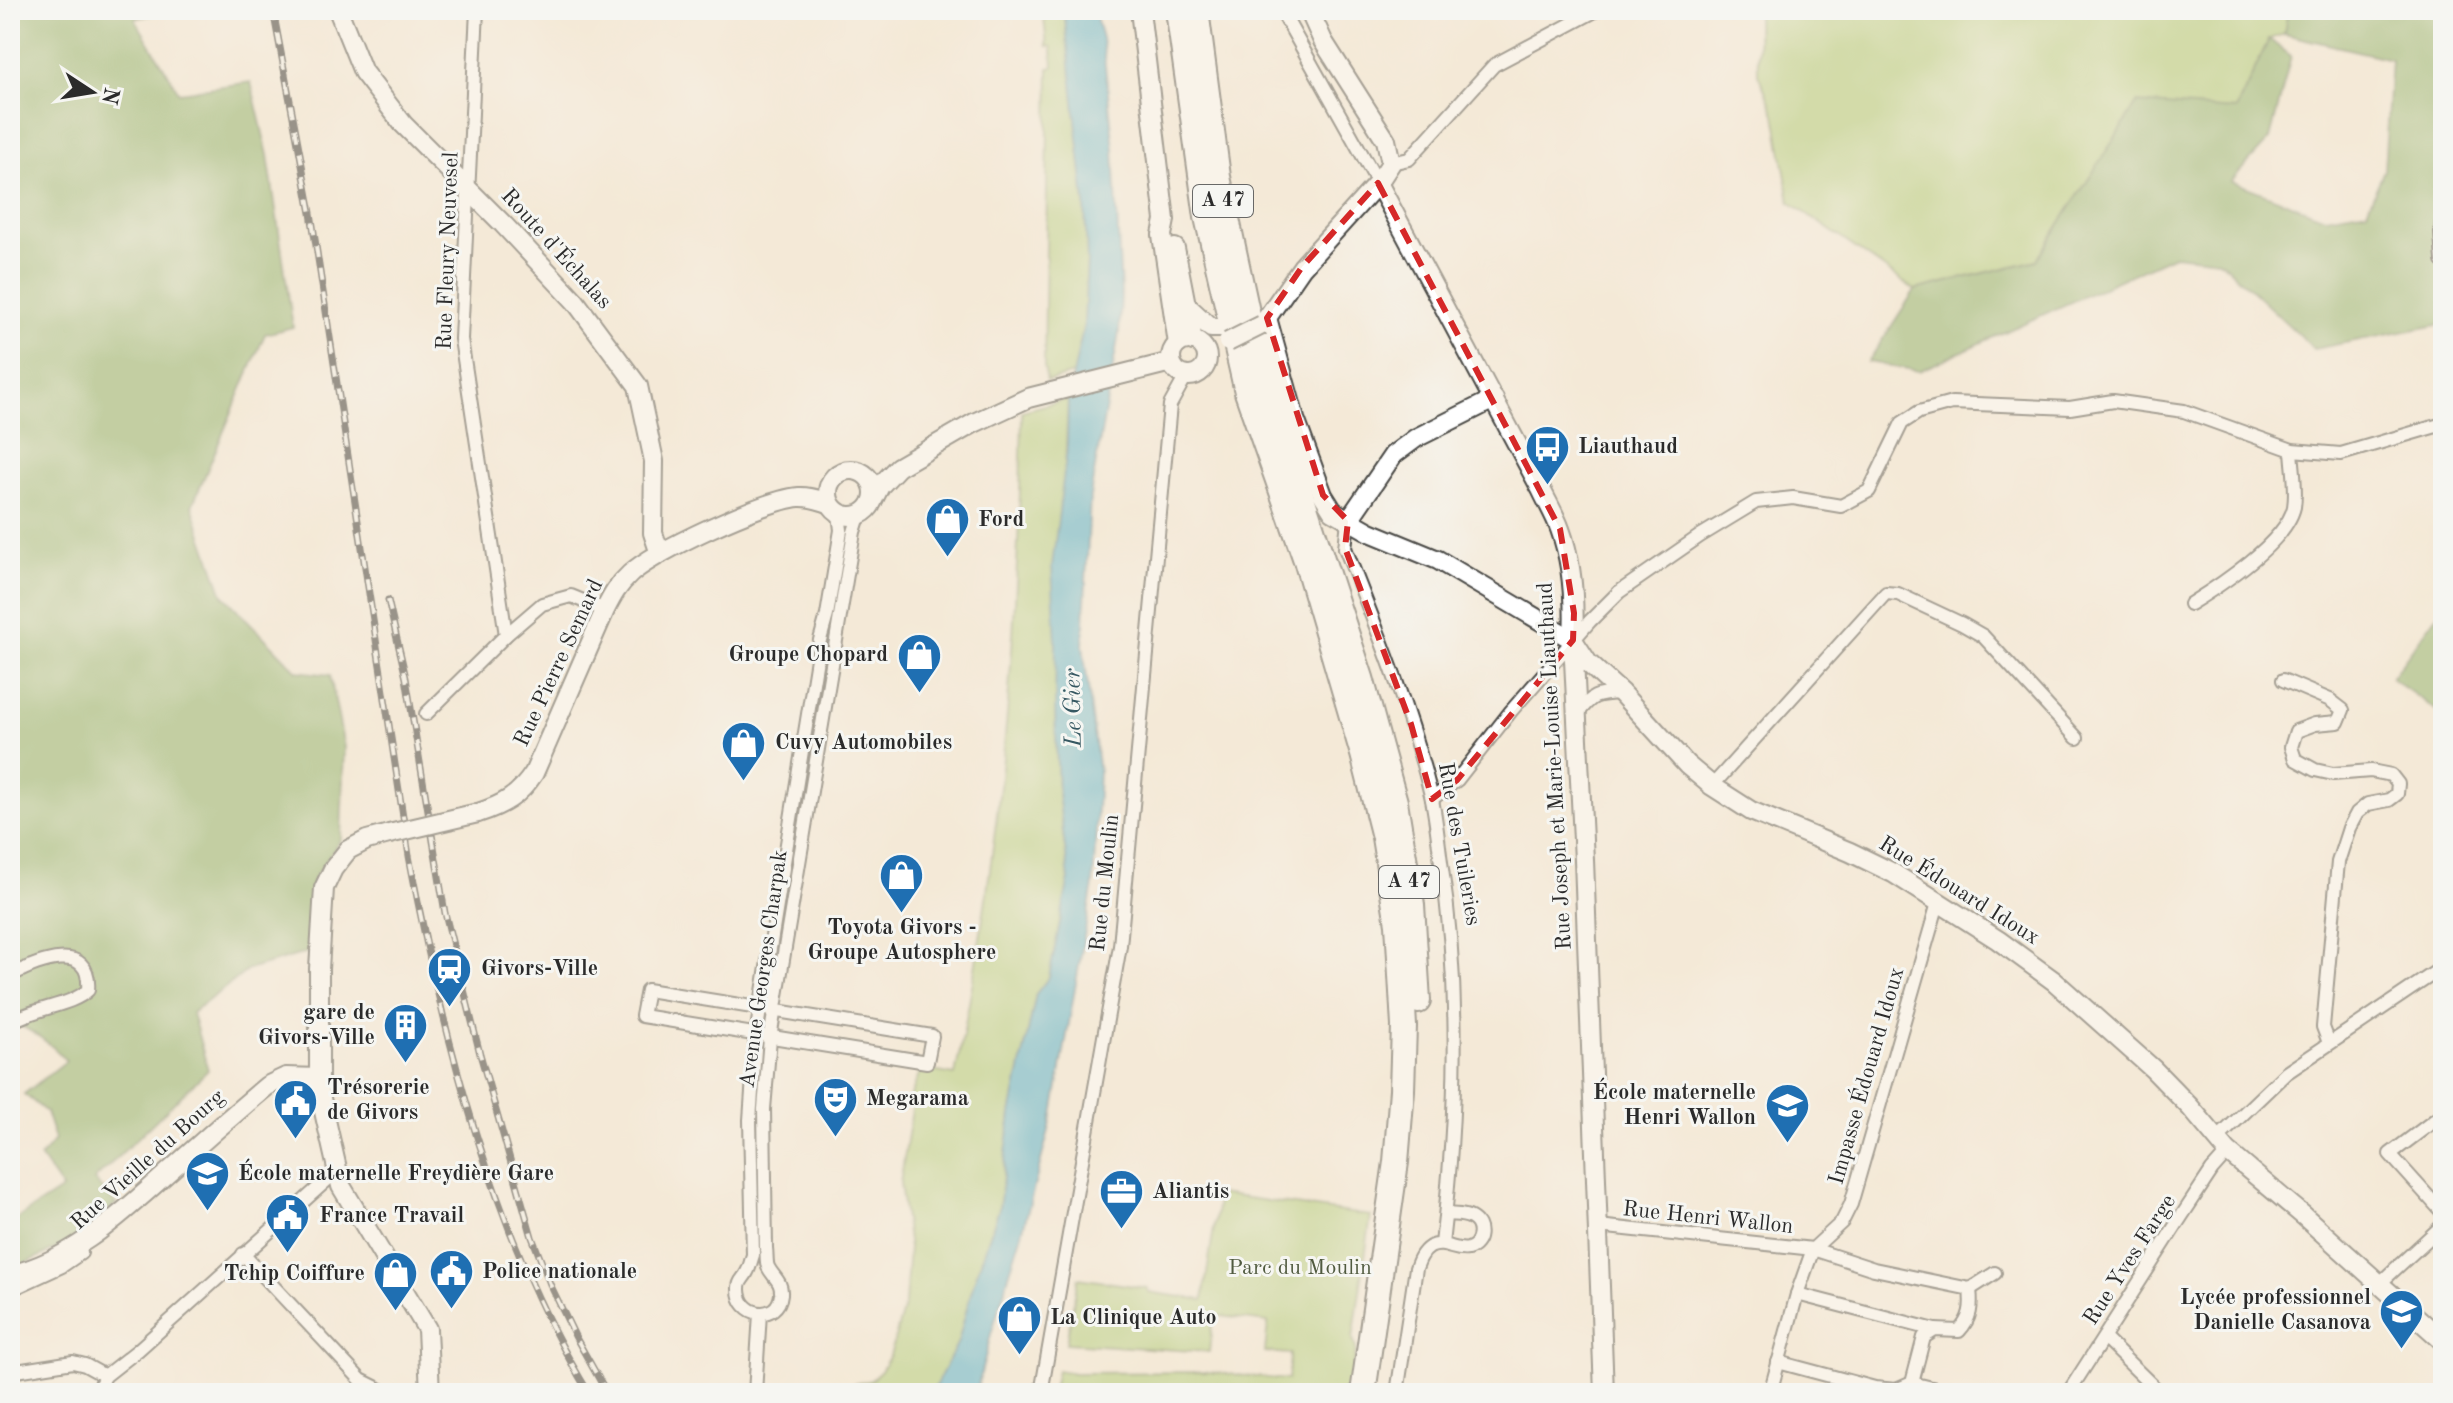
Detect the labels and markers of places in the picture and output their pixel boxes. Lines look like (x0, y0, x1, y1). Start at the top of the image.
bus stop icon: Liauthaud (1523, 423, 1571, 486)
place label: Liauthaud (1578, 436, 1678, 458)
shop icon: Ford (923, 496, 971, 559)
place label: Ford (978, 509, 1024, 531)
shop icon: Groupe Chopard (895, 631, 943, 694)
place label: Groupe Chopard (728, 644, 888, 666)
shop icon: Cuvy Automobiles (720, 719, 768, 782)
place label: Cuvy Automobiles (775, 732, 952, 754)
shop icon: Toyota Givors - Groupe Autosphere (878, 851, 926, 914)
place label: Toyota Givors - Groupe Autosphere (808, 917, 996, 964)
station icon: Givors-Ville (426, 945, 474, 1008)
place label: Givors-Ville (481, 958, 598, 980)
place label: gare de Givors-Ville (258, 1002, 375, 1049)
building icon: gare de Givors-Ville (382, 1002, 430, 1065)
theatre icon: Megarama (811, 1075, 859, 1138)
public building icon: Trésorerie de Givors (272, 1077, 320, 1140)
place label: Trésorerie de Givors (327, 1077, 430, 1124)
place label: École maternelle Henri Wallon (1593, 1077, 1756, 1129)
school or university icon: École maternelle Henri Wallon (1763, 1082, 1811, 1145)
place label: Megarama (866, 1088, 969, 1110)
school or university icon: École maternelle Freydière Gare (183, 1150, 231, 1213)
place label: École maternelle Freydière Gare (238, 1158, 554, 1185)
office icon: Aliantis (1097, 1168, 1145, 1231)
place label: Aliantis (1152, 1181, 1229, 1203)
public building icon: France Travail (264, 1192, 312, 1255)
place label: France Travail (319, 1205, 464, 1227)
public building icon: Police nationale (427, 1248, 475, 1311)
shop icon: Tchip Coiffure (372, 1250, 420, 1313)
place label: Police nationale (482, 1261, 637, 1283)
place label: Tchip Coiffure (224, 1263, 365, 1285)
place label: Lycée professionnel Danielle Casanova (2180, 1287, 2371, 1334)
school or university icon: Lycée professionnel Danielle Casanova (2378, 1287, 2426, 1350)
shop icon: La Clinique Auto (995, 1294, 1043, 1357)
place label: La Clinique Auto (1050, 1307, 1217, 1329)

